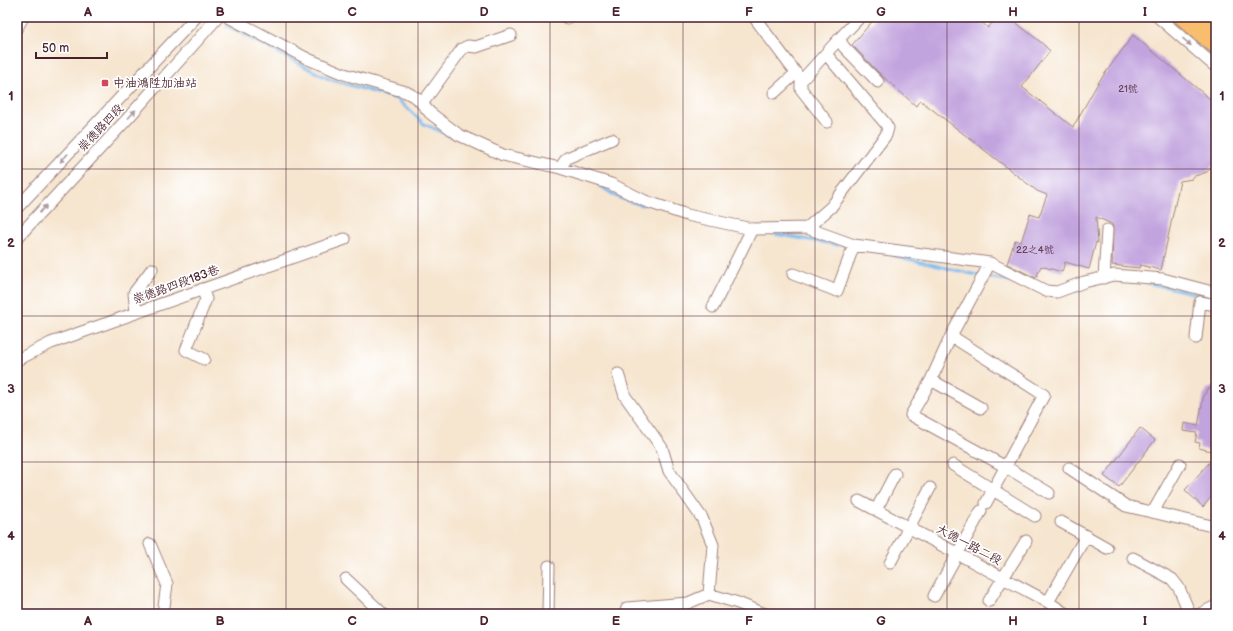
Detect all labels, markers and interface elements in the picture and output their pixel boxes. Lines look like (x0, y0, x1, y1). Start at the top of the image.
text: A (83, 4, 92, 20)
text: B (215, 4, 225, 20)
text: C (347, 4, 357, 20)
text: D (479, 4, 489, 20)
text: E (612, 4, 621, 20)
text: F (745, 4, 753, 20)
text: G (876, 4, 886, 20)
text: H (1008, 4, 1018, 20)
text: I (1143, 4, 1147, 20)
scale bar (36, 34, 107, 60)
one-way arrow (1182, 37, 1192, 47)
text: 50 m (42, 41, 69, 56)
place label: 中油鴻陞加油站 (113, 76, 197, 91)
marker: 中油鴻陞加油站 (100, 78, 110, 88)
house number: 21號 (1118, 83, 1138, 95)
text: 1 (8, 88, 14, 104)
text: 1 (1219, 88, 1225, 104)
street label: 崇德路四段 (75, 101, 127, 155)
one-way arrow (127, 109, 136, 119)
one-way arrow (59, 153, 68, 163)
one-way arrow (39, 204, 48, 214)
text: 2 (7, 235, 15, 251)
text: 2 (1218, 235, 1226, 251)
house number: 22之4號 (1016, 244, 1054, 256)
street label: 崇德路四段183巷 (131, 262, 221, 308)
text: 3 (7, 381, 15, 397)
text: 3 (1218, 381, 1226, 397)
street label: 大德一路二段 (934, 521, 1004, 569)
text: 4 (7, 528, 15, 544)
text: 4 (1218, 528, 1226, 544)
text: A (83, 613, 92, 629)
text: B (215, 613, 225, 629)
text: C (347, 613, 357, 629)
text: D (479, 613, 489, 629)
text: E (612, 613, 621, 629)
text: F (745, 613, 753, 629)
text: G (876, 613, 886, 629)
text: H (1008, 613, 1018, 629)
text: I (1143, 613, 1147, 629)

